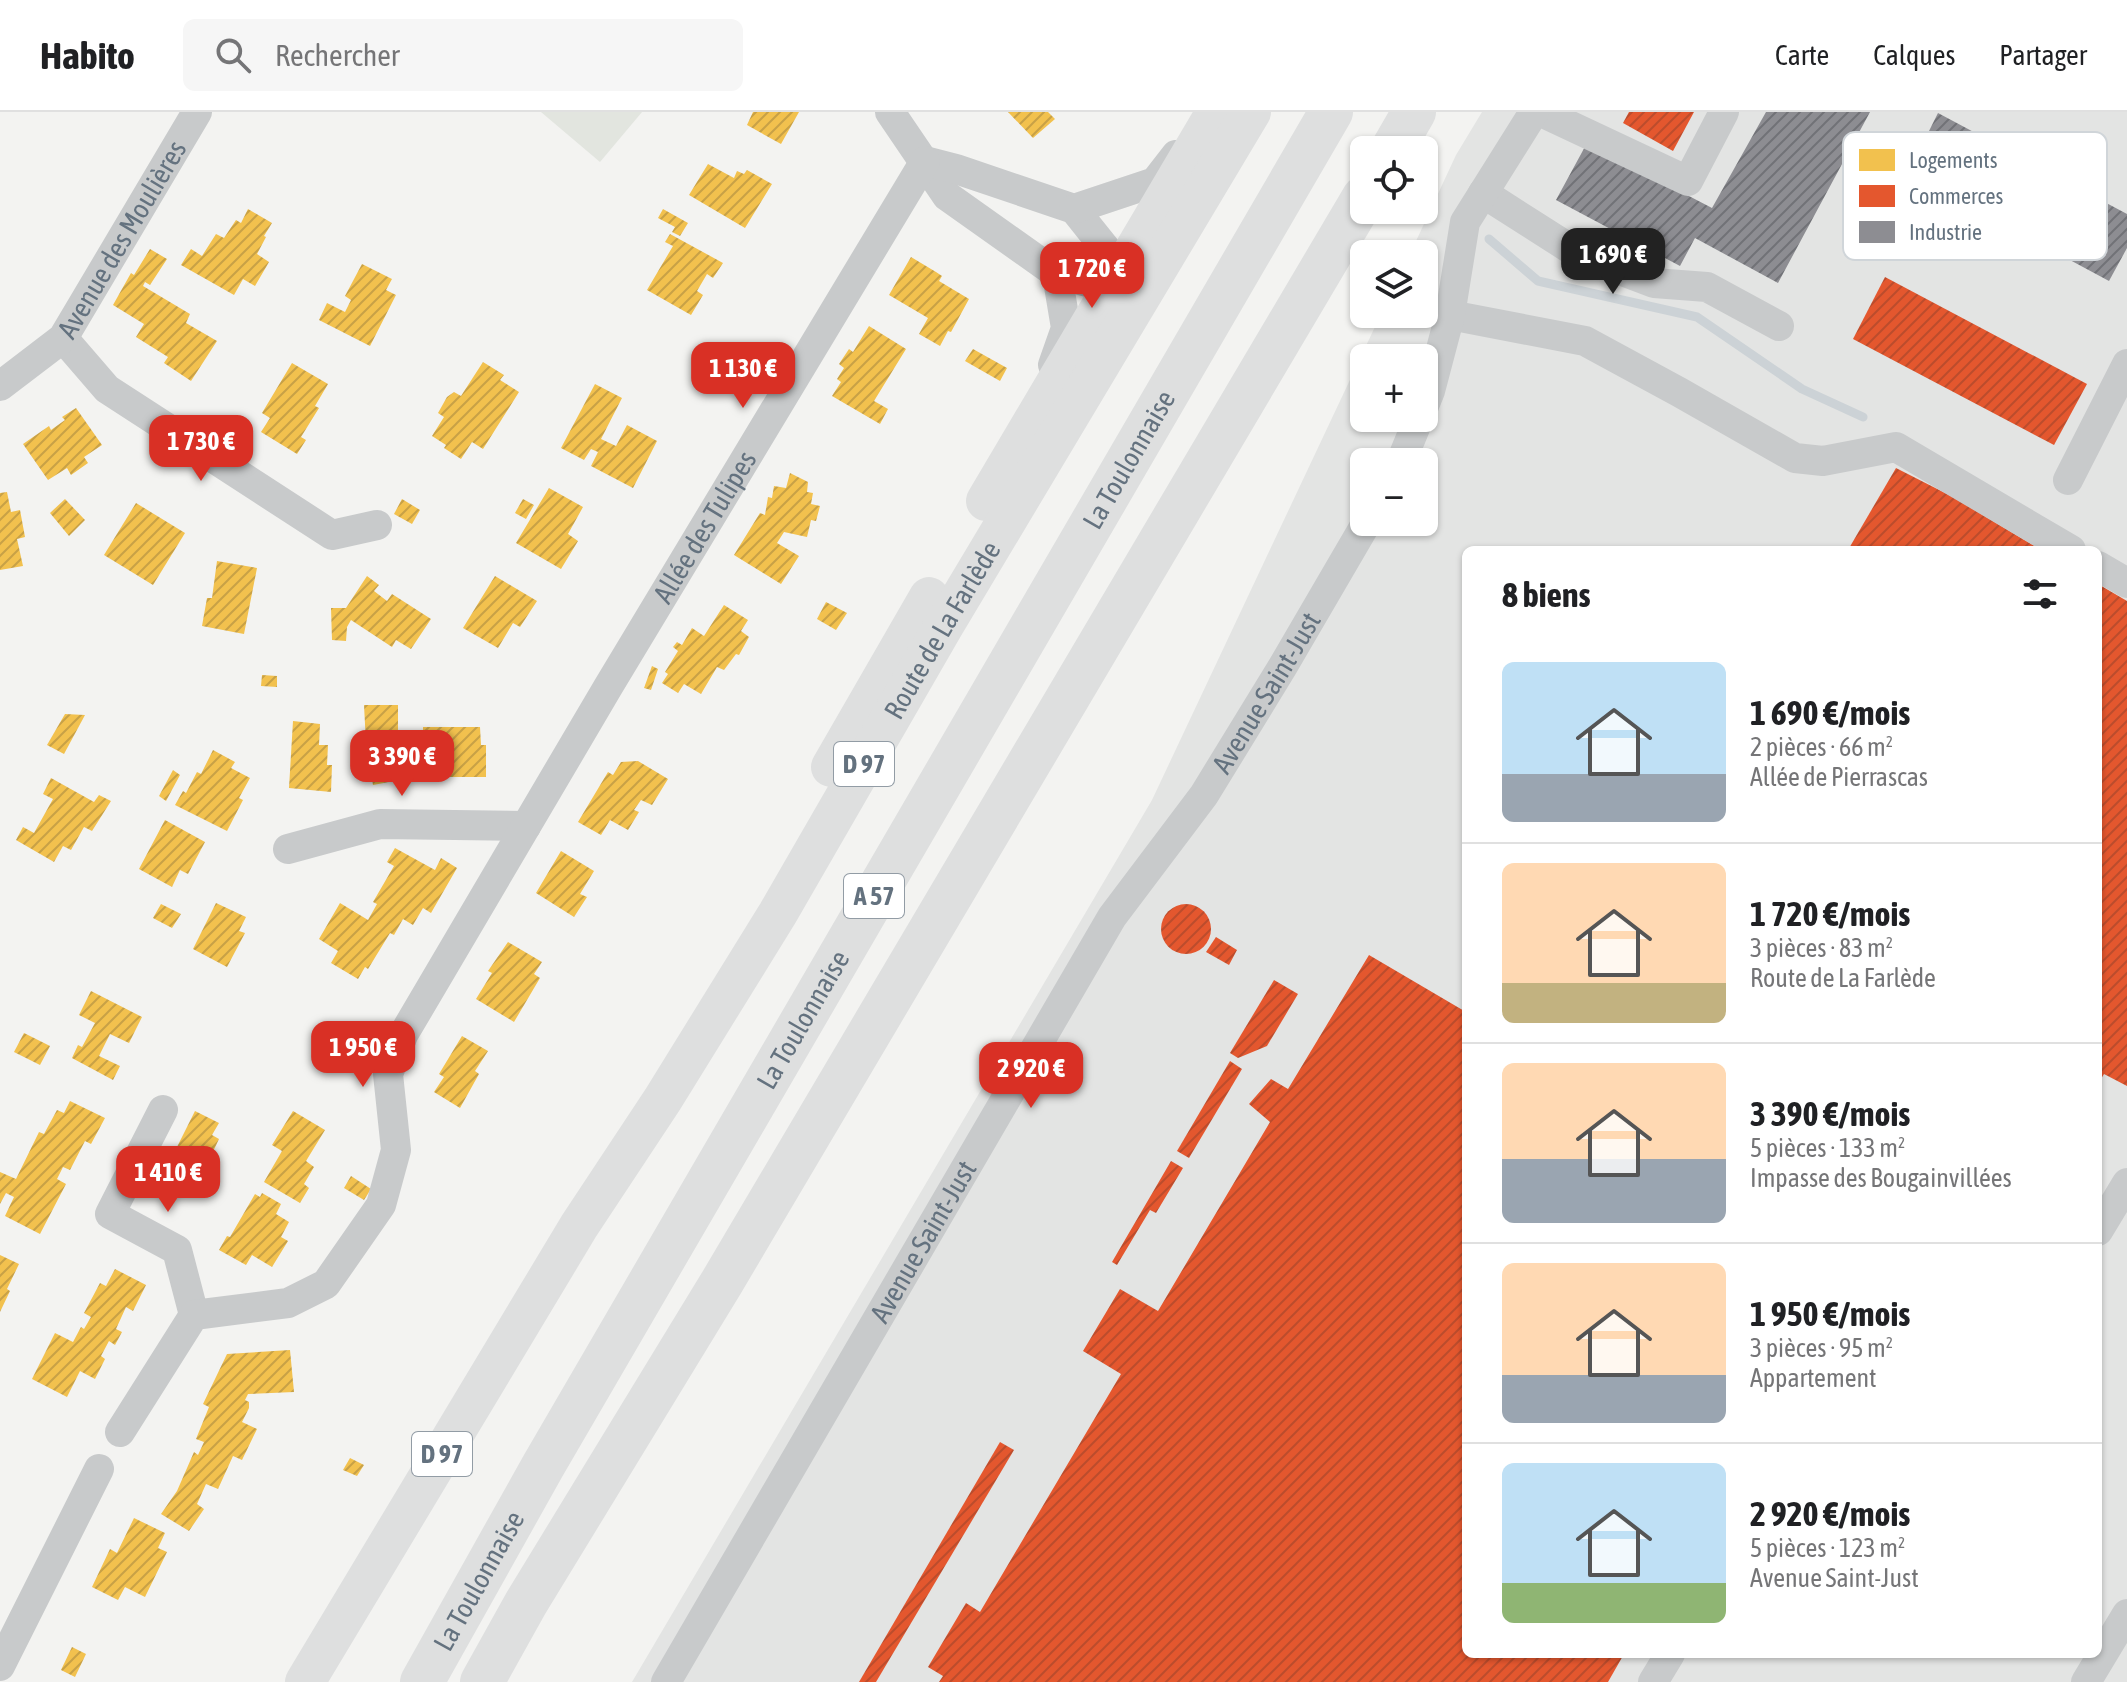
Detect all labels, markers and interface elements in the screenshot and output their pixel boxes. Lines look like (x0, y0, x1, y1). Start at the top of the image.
search box (183, 19, 743, 91)
icon: search (211, 33, 255, 77)
text: Habito (40, 34, 135, 77)
text: Rechercher (275, 38, 400, 72)
text: Carte (1775, 39, 1829, 71)
text: Calques (1873, 39, 1955, 71)
text: Partager (1999, 39, 2087, 71)
legend (1843, 132, 2107, 260)
street label: Avenue des Moulières (51, 135, 192, 344)
map controls (1350, 136, 1438, 536)
button: locate (1350, 136, 1438, 224)
text: Logements (1909, 147, 1998, 173)
text: Commerces (1909, 183, 2004, 209)
text: Industrie (1909, 219, 1982, 245)
pin: 1 690 € (1539, 228, 1687, 296)
text: 1 690 € (1579, 239, 1647, 269)
button: layers (1350, 240, 1438, 328)
pin: 1 720 € (1018, 242, 1166, 310)
text: 1 720 € (1058, 253, 1126, 283)
pin: 1 130 € (669, 342, 817, 410)
button: + (1350, 344, 1438, 432)
text: 1 130 € (709, 353, 777, 383)
street label: La Toulonnaise (1076, 385, 1181, 534)
pin: 1 730 € (127, 415, 275, 483)
text: 1 730 € (167, 426, 235, 456)
street label: Allée des Tulipes (647, 445, 762, 609)
button: − (1350, 448, 1438, 536)
street label: Route de La Farlède (878, 535, 1007, 724)
icon: filters (2018, 572, 2062, 616)
text: 8 biens (1502, 575, 1591, 614)
street label: Avenue Saint-Just (1205, 607, 1327, 779)
text: 1 690 €/mois (1750, 693, 1910, 732)
icon: home (1566, 694, 1662, 790)
pin: 3 390 € (328, 730, 476, 798)
text: 2 pièces · 66 m² (1750, 732, 1893, 762)
text: 3 390 € (368, 741, 436, 771)
road number: D 97 (834, 742, 894, 786)
text: Allée de Pierrascas (1750, 762, 1928, 792)
road number: A 57 (844, 874, 904, 918)
text: 1 720 €/mois (1750, 894, 1910, 933)
icon: home (1566, 895, 1662, 991)
text: 3 pièces · 83 m² (1750, 933, 1893, 963)
street label: La Toulonnaise (750, 945, 855, 1095)
text: Route de La Farlède (1750, 963, 1936, 993)
pin: 1 950 € (289, 1021, 437, 1089)
text: 1 950 € (329, 1032, 397, 1062)
pin: 2 920 € (957, 1042, 1105, 1110)
text: 2 920 € (997, 1053, 1065, 1083)
text: 3 390 €/mois (1750, 1094, 1910, 1133)
icon: home (1566, 1095, 1662, 1191)
text: 5 pièces · 133 m² (1750, 1133, 1905, 1163)
pin: 1 410 € (94, 1146, 242, 1214)
street label: Avenue Saint-Just (863, 1155, 982, 1328)
text: 1 410 € (134, 1157, 202, 1187)
text: Impasse des Bougainvillées (1750, 1163, 2012, 1193)
text: 1 950 €/mois (1750, 1294, 1910, 1333)
icon: home (1566, 1295, 1662, 1391)
text: 3 pièces · 95 m² (1750, 1333, 1893, 1363)
text: Appartement (1750, 1363, 1877, 1393)
road number: D 97 (412, 1432, 472, 1476)
text: 2 920 €/mois (1750, 1494, 1910, 1533)
icon: home (1566, 1495, 1662, 1591)
street label: La Toulonnaise (427, 1506, 530, 1656)
text: 5 pièces · 123 m² (1750, 1533, 1905, 1563)
text: Avenue Saint-Just (1750, 1563, 1919, 1593)

